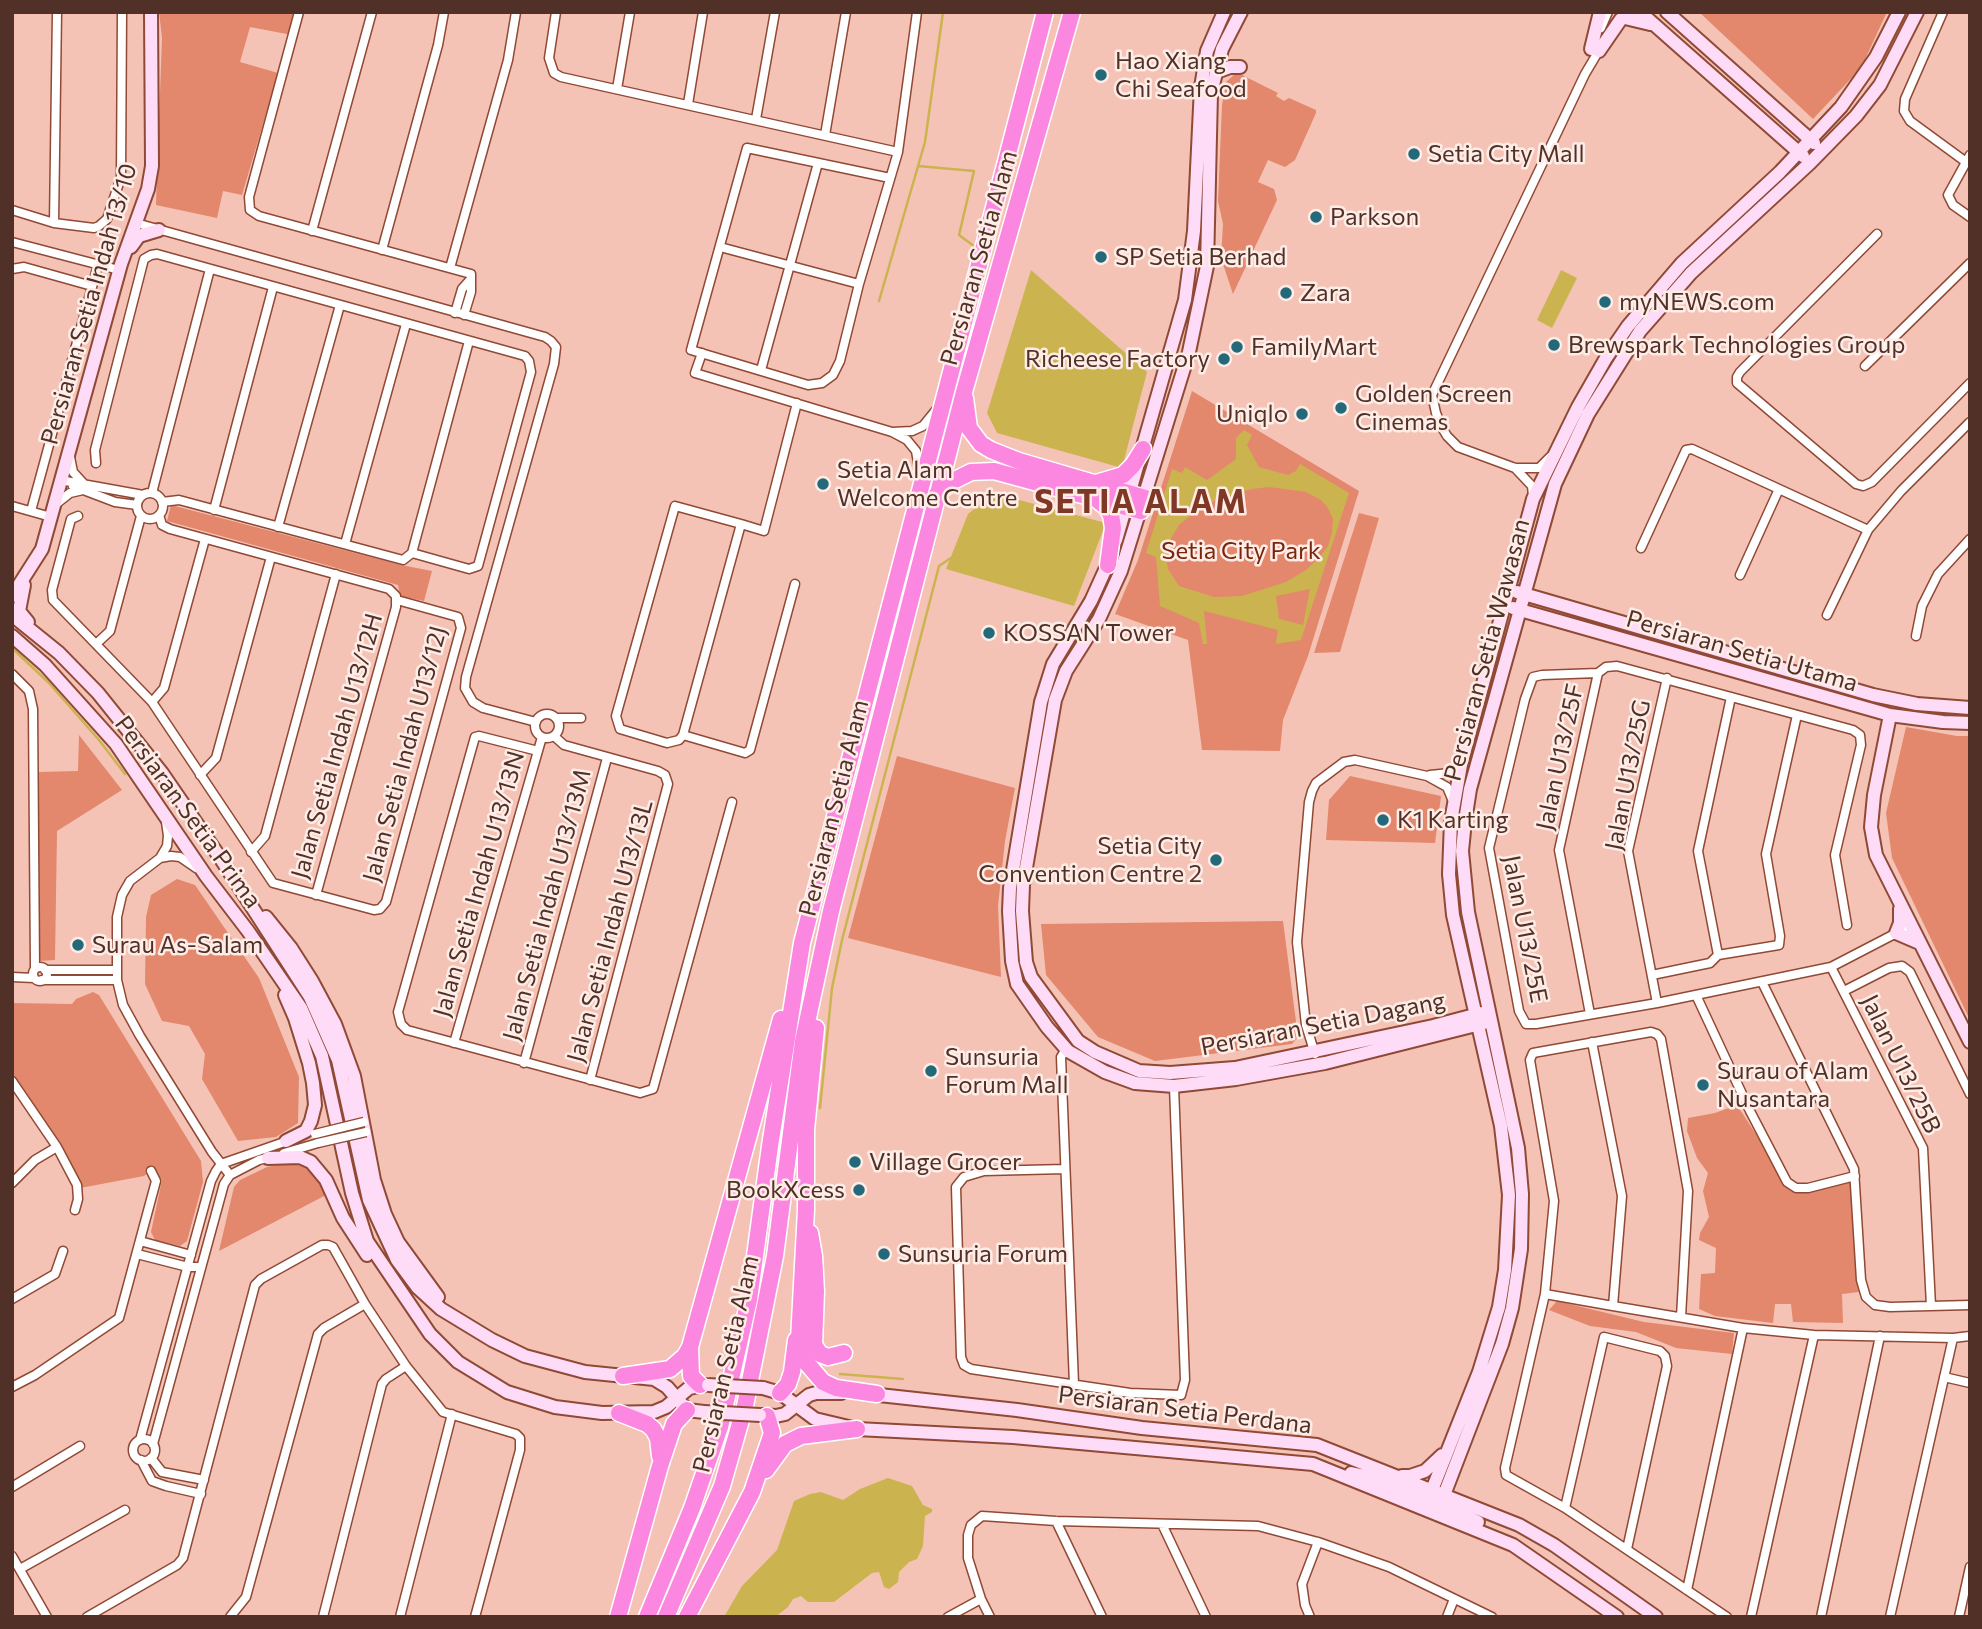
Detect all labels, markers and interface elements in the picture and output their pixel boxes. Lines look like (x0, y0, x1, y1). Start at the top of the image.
place label: Hao Xiang Chi Seafood (1115, 47, 1247, 103)
marker: Hao Xiang Chi Seafood (1093, 67, 1109, 83)
place label: Setia City Mall (1428, 140, 1585, 168)
marker: Setia City Mall (1406, 146, 1422, 162)
street label: Persiaran Setia Alam (935, 147, 1023, 369)
street label: Persiaran Setia Indah 13/10 (35, 160, 143, 448)
place label: Parkson (1330, 203, 1419, 231)
marker: Parkson (1308, 209, 1324, 225)
place label: SP Setia Berhad (1115, 243, 1286, 271)
marker: SP Setia Berhad (1093, 249, 1109, 265)
place label: Zara (1300, 279, 1351, 307)
marker: Zara (1278, 285, 1294, 301)
place label: myNEWS.com (1619, 288, 1775, 316)
marker: myNEWS.com (1597, 294, 1613, 310)
place label: Brewspark Technologies Group (1568, 331, 1905, 359)
place label: FamilyMart (1251, 333, 1377, 361)
marker: Brewspark Technologies Group (1546, 337, 1562, 353)
marker: FamilyMart (1229, 339, 1245, 355)
place label: Richeese Factory (1025, 345, 1210, 373)
marker: Richeese Factory (1216, 351, 1232, 367)
place label: Golden Screen Cinemas (1355, 380, 1512, 436)
place label: Uniqlo (1216, 400, 1288, 428)
marker: Golden Screen Cinemas (1333, 400, 1349, 416)
marker: Uniqlo (1294, 406, 1310, 422)
place label: Setia Alam Welcome Centre (837, 456, 1017, 512)
marker: Setia Alam Welcome Centre (815, 476, 831, 492)
district label: SETIA ALAM (1035, 483, 1247, 521)
street label: Persiaran Setia Wawasan (1438, 516, 1536, 784)
park label: Setia City Park (1161, 537, 1321, 565)
street label: Persiaran Setia Utama (1623, 604, 1861, 698)
street label: Jalan Setia Indah U13/12H (285, 610, 389, 882)
place label: KOSSAN Tower (1003, 619, 1174, 647)
street label: Jalan Setia Indah U13/12J (357, 623, 453, 885)
marker: KOSSAN Tower (981, 625, 997, 641)
street label: Jalan U13/25F (1530, 681, 1590, 833)
street label: Persiaran Setia Alam (793, 697, 875, 919)
street label: Jalan U13/25G (1599, 697, 1657, 853)
street label: Persiaran Setia Prima (109, 710, 267, 914)
street label: Jalan Setia Indah U13/13N (427, 748, 531, 1020)
street label: Jalan Setia Indah U13/13M (497, 766, 597, 1044)
street label: Jalan Setia Indah U13/13L (561, 796, 659, 1066)
place label: K1 Karting (1397, 806, 1509, 834)
marker: K1 Karting (1375, 812, 1391, 828)
place label: Setia City Convention Centre 2 (978, 832, 1202, 888)
marker: Setia City Convention Centre 2 (1208, 852, 1224, 868)
street label: Jalan U13/25E (1497, 853, 1553, 1005)
place label: Surau As-Salam (92, 931, 263, 959)
marker: Surau As-Salam (70, 937, 86, 953)
street label: Persiaran Setia Dagang (1198, 986, 1448, 1062)
street label: Jalan U13/25B (1855, 990, 1947, 1138)
place label: Sunsuria Forum Mall (945, 1043, 1069, 1099)
place label: Surau of Alam Nusantara (1717, 1057, 1869, 1113)
marker: Sunsuria Forum Mall (923, 1063, 939, 1079)
marker: Surau of Alam Nusantara (1695, 1077, 1711, 1093)
place label: Village Grocer (869, 1148, 1022, 1176)
marker: Village Grocer (847, 1154, 863, 1170)
place label: BookXcess (726, 1176, 845, 1204)
marker: BookXcess (851, 1182, 867, 1198)
place label: Sunsuria Forum (898, 1240, 1068, 1268)
marker: Sunsuria Forum (876, 1246, 892, 1262)
street label: Persiaran Setia Alam (687, 1252, 765, 1476)
street label: Persiaran Setia Perdana (1057, 1380, 1313, 1440)

